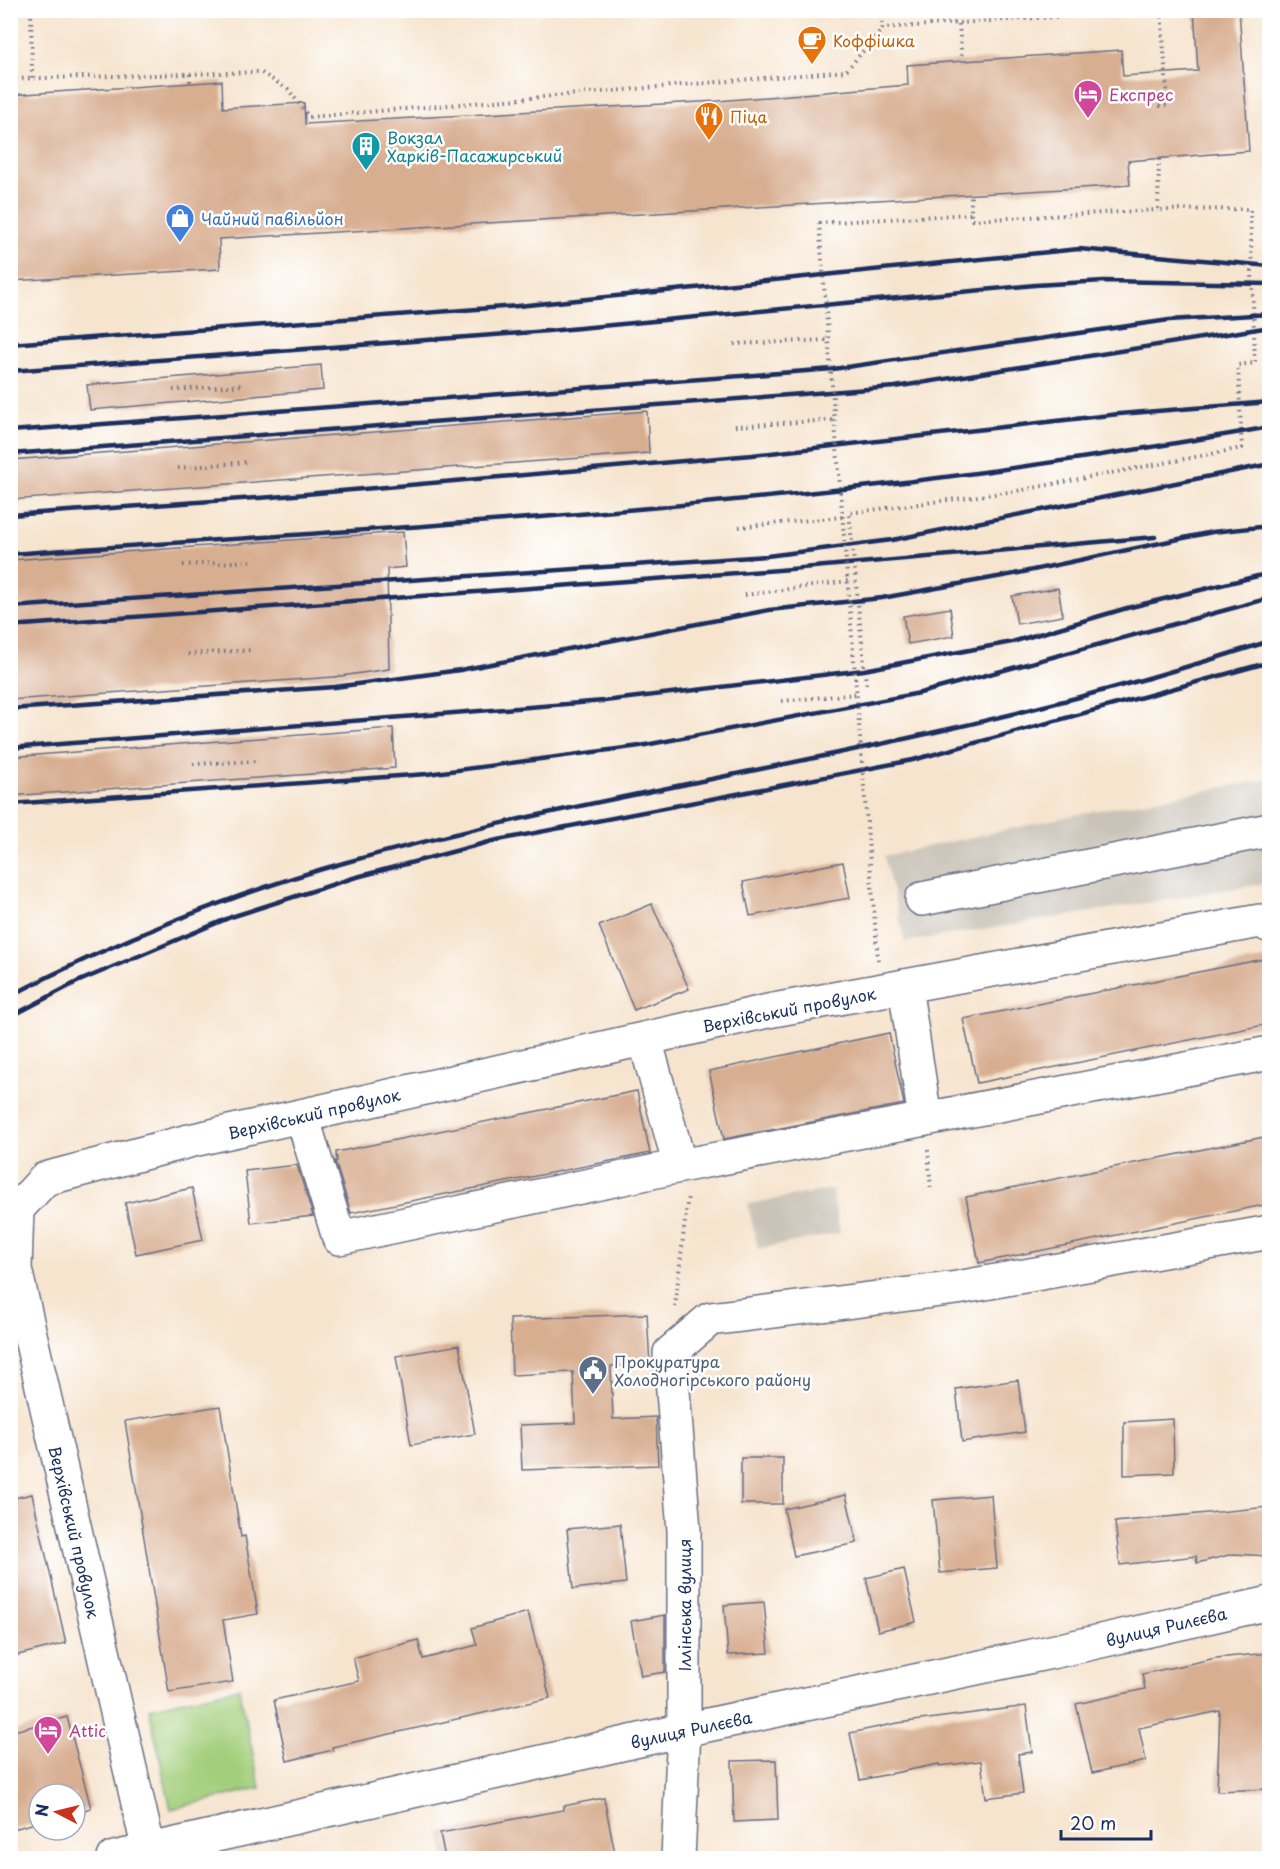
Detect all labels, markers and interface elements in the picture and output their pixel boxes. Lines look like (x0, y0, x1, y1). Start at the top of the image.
cafe icon: Коффішка (796, 24, 828, 66)
place label: Коффішка (833, 28, 915, 52)
hotel icon: Експрес (1072, 78, 1104, 120)
place label: Експрес (1109, 82, 1173, 106)
restaurant icon: Піца (693, 100, 725, 142)
place label: Піца (730, 104, 767, 128)
place label: Вокзал Харків-Пасажирський (387, 125, 562, 167)
building icon: Вокзал Харків-Пасажирський (350, 130, 382, 172)
shop icon: Чайний павільйон (164, 202, 196, 244)
place label: Чайний павільйон (201, 206, 344, 230)
street label: Верхівський провулок (700, 980, 878, 1038)
street label: Верхівський провулок (226, 1081, 403, 1145)
place label: Прокуратура Холодногірського району (614, 1349, 811, 1391)
public building icon: Прокуратура Холодногірського району (577, 1354, 609, 1396)
street label: Верхівський провулок (43, 1444, 107, 1621)
street label: Іллінська вулиця (672, 1539, 696, 1671)
street label: вулиця Рилєєва (1103, 1600, 1229, 1652)
street label: вулиця Рилєєва (628, 1704, 754, 1754)
hotel icon: Attic (32, 1714, 64, 1756)
place label: Attic (69, 1718, 106, 1742)
north arrow (27, 1782, 87, 1842)
text: N (28, 1802, 54, 1818)
scale bar (1061, 1803, 1151, 1841)
text: 20 m (1070, 1809, 1116, 1836)

